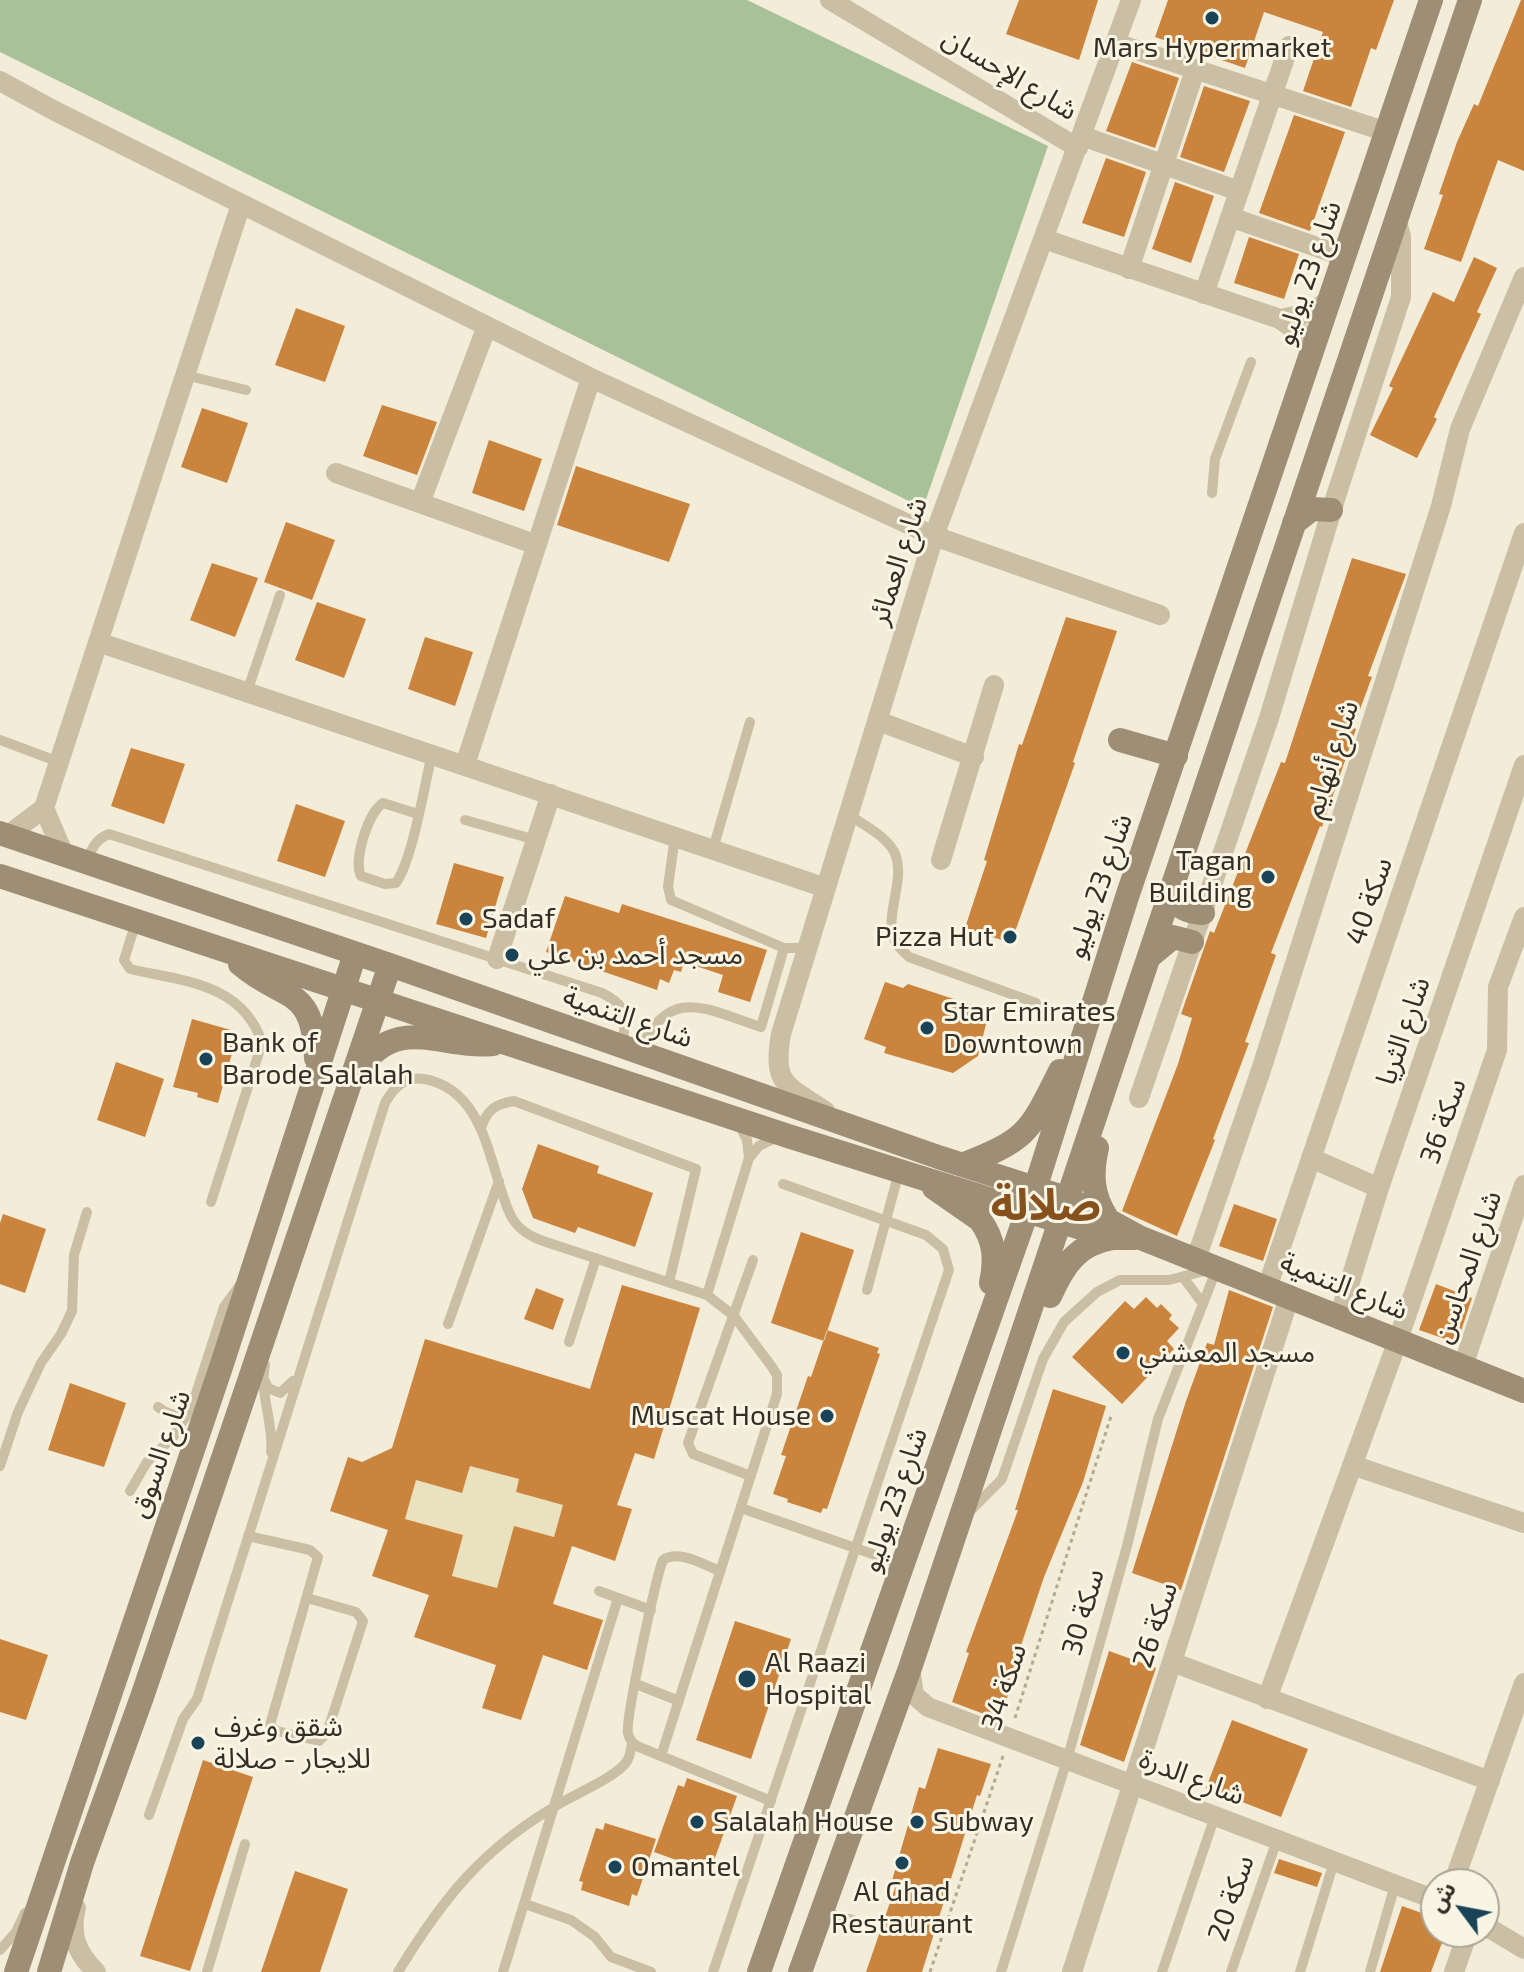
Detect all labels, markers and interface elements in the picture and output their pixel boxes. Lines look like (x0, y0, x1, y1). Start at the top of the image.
marker: Mars Hypermarket (1203, 9, 1221, 27)
street label: شارع الإحسان (936, 21, 1084, 127)
place label: Mars Hypermarket (1093, 31, 1331, 65)
street label: شارع 23 يوليو (1268, 196, 1348, 350)
street label: شارع العمائر (862, 493, 934, 629)
street label: شارع أنهايم (1296, 696, 1366, 822)
street label: شارع 23 يوليو (1059, 809, 1139, 963)
place label: Tagan Building (1149, 844, 1252, 910)
street label: سكة 40 (1338, 853, 1400, 949)
marker: Tagan Building (1259, 868, 1277, 886)
place label: Sadaf (482, 902, 555, 936)
marker: Sadaf (457, 910, 475, 928)
place label: Pizza Hut (875, 920, 994, 954)
marker: Pizza Hut (1001, 928, 1019, 946)
place label: مسجد أحمد بن علي (528, 938, 743, 972)
marker: مسجد أحمد بن علي (503, 946, 521, 964)
street label: شارع الثريا (1369, 973, 1437, 1089)
street label: شارع التنمية (559, 979, 697, 1055)
place label: Star Emirates Downtown (943, 995, 1116, 1061)
marker: Star Emirates Downtown (918, 1019, 936, 1037)
place label: Bank of Barode Salalah (222, 1026, 414, 1092)
marker: Bank of Barode Salalah (197, 1050, 215, 1068)
street label: سكة 36 (1413, 1074, 1473, 1168)
district label: صلالة (991, 1179, 1101, 1231)
street label: شارع المحاسن (1425, 1186, 1509, 1348)
street label: شارع التنمية (1275, 1245, 1413, 1327)
place label: مسجد المعشني (1139, 1336, 1315, 1370)
marker: مسجد المعشني (1114, 1344, 1132, 1362)
street label: شارع السوق (122, 1385, 198, 1523)
place label: Muscat House (630, 1399, 811, 1433)
marker: Muscat House (818, 1407, 836, 1425)
street label: شارع 23 يوليو (854, 1423, 934, 1577)
street label: سكة 30 (1055, 1565, 1111, 1659)
street label: سكة 26 (1125, 1578, 1185, 1672)
street label: سكة 34 (974, 1640, 1034, 1734)
place label: Al Raazi Hospital (765, 1646, 871, 1712)
marker: Al Raazi Hospital (736, 1668, 758, 1690)
place label: شقق وغرف للايجار - صلالة (214, 1710, 371, 1776)
marker: شقق وغرف للايجار - صلالة (189, 1734, 207, 1752)
street label: شارع الدرة (1135, 1742, 1249, 1812)
place label: Salalah House (713, 1805, 894, 1839)
place label: Subway (933, 1805, 1034, 1839)
marker: Salalah House (688, 1813, 706, 1831)
marker: Subway (908, 1813, 926, 1831)
place label: Omantel (631, 1850, 740, 1884)
street label: سكة 20 (1201, 1851, 1261, 1945)
marker: Al Ghad Restaurant (893, 1854, 911, 1872)
marker: Omantel (606, 1858, 624, 1876)
north arrow (1420, 1868, 1500, 1948)
place label: Al Ghad Restaurant (831, 1875, 973, 1941)
text: ش (1422, 1877, 1460, 1916)

